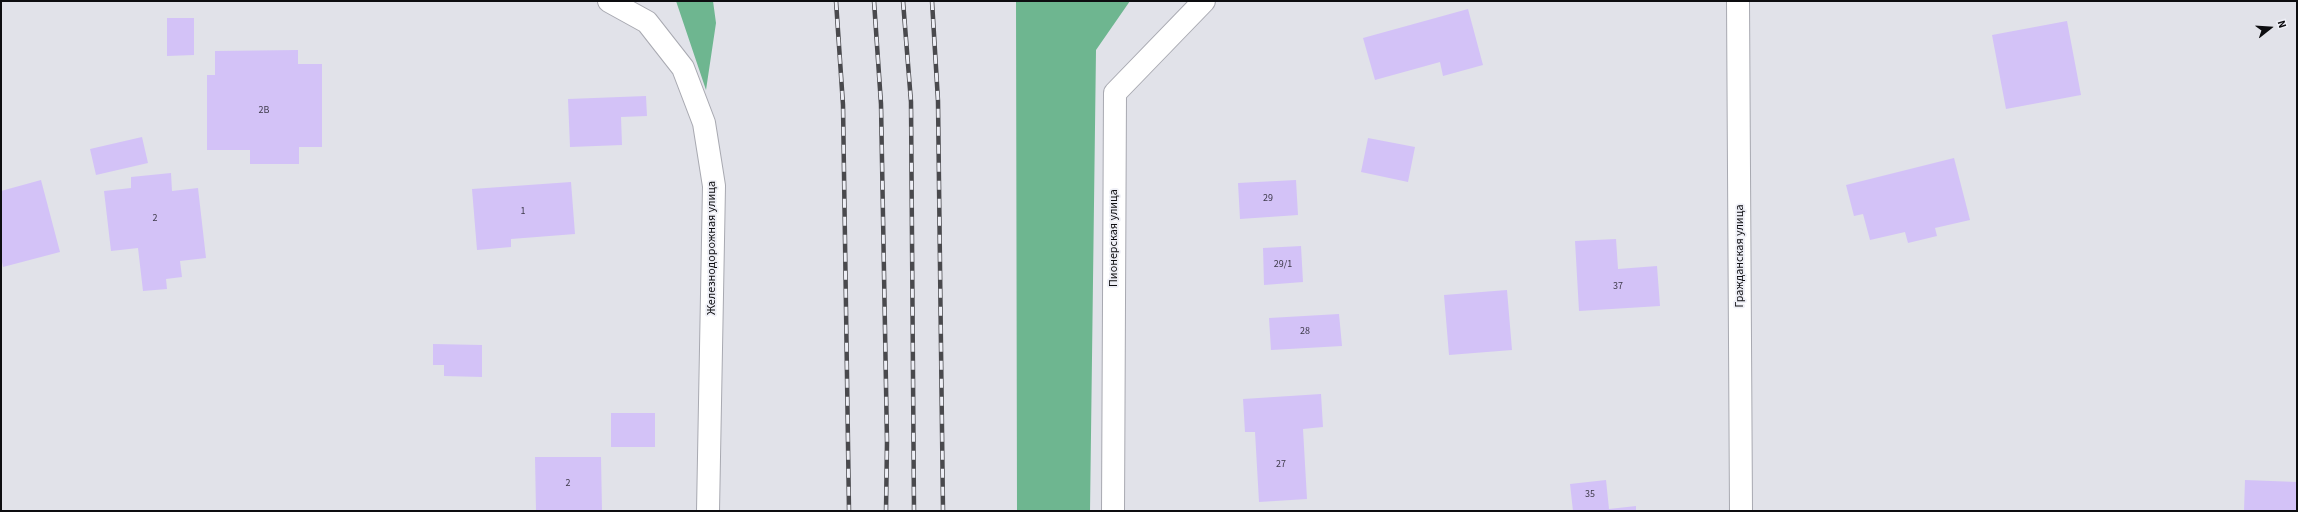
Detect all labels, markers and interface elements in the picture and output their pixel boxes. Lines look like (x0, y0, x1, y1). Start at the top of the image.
north arrow (2250, 8, 2290, 48)
text: N (2274, 19, 2290, 30)
house number: 2В (259, 105, 269, 117)
street label: Железнодорожная улица (705, 181, 719, 315)
street label: Пионерская улица (1107, 189, 1121, 287)
house number: 29 (1263, 193, 1273, 205)
street label: Гражданская улица (1733, 205, 1747, 307)
house number: 1 (521, 206, 525, 218)
house number: 2 (153, 213, 157, 225)
house number: 29/1 (1274, 259, 1292, 271)
house number: 37 (1613, 281, 1623, 293)
house number: 28 (1300, 326, 1310, 338)
house number: 27 (1276, 459, 1286, 471)
house number: 2 (566, 478, 570, 490)
house number: 35 (1585, 489, 1595, 501)

